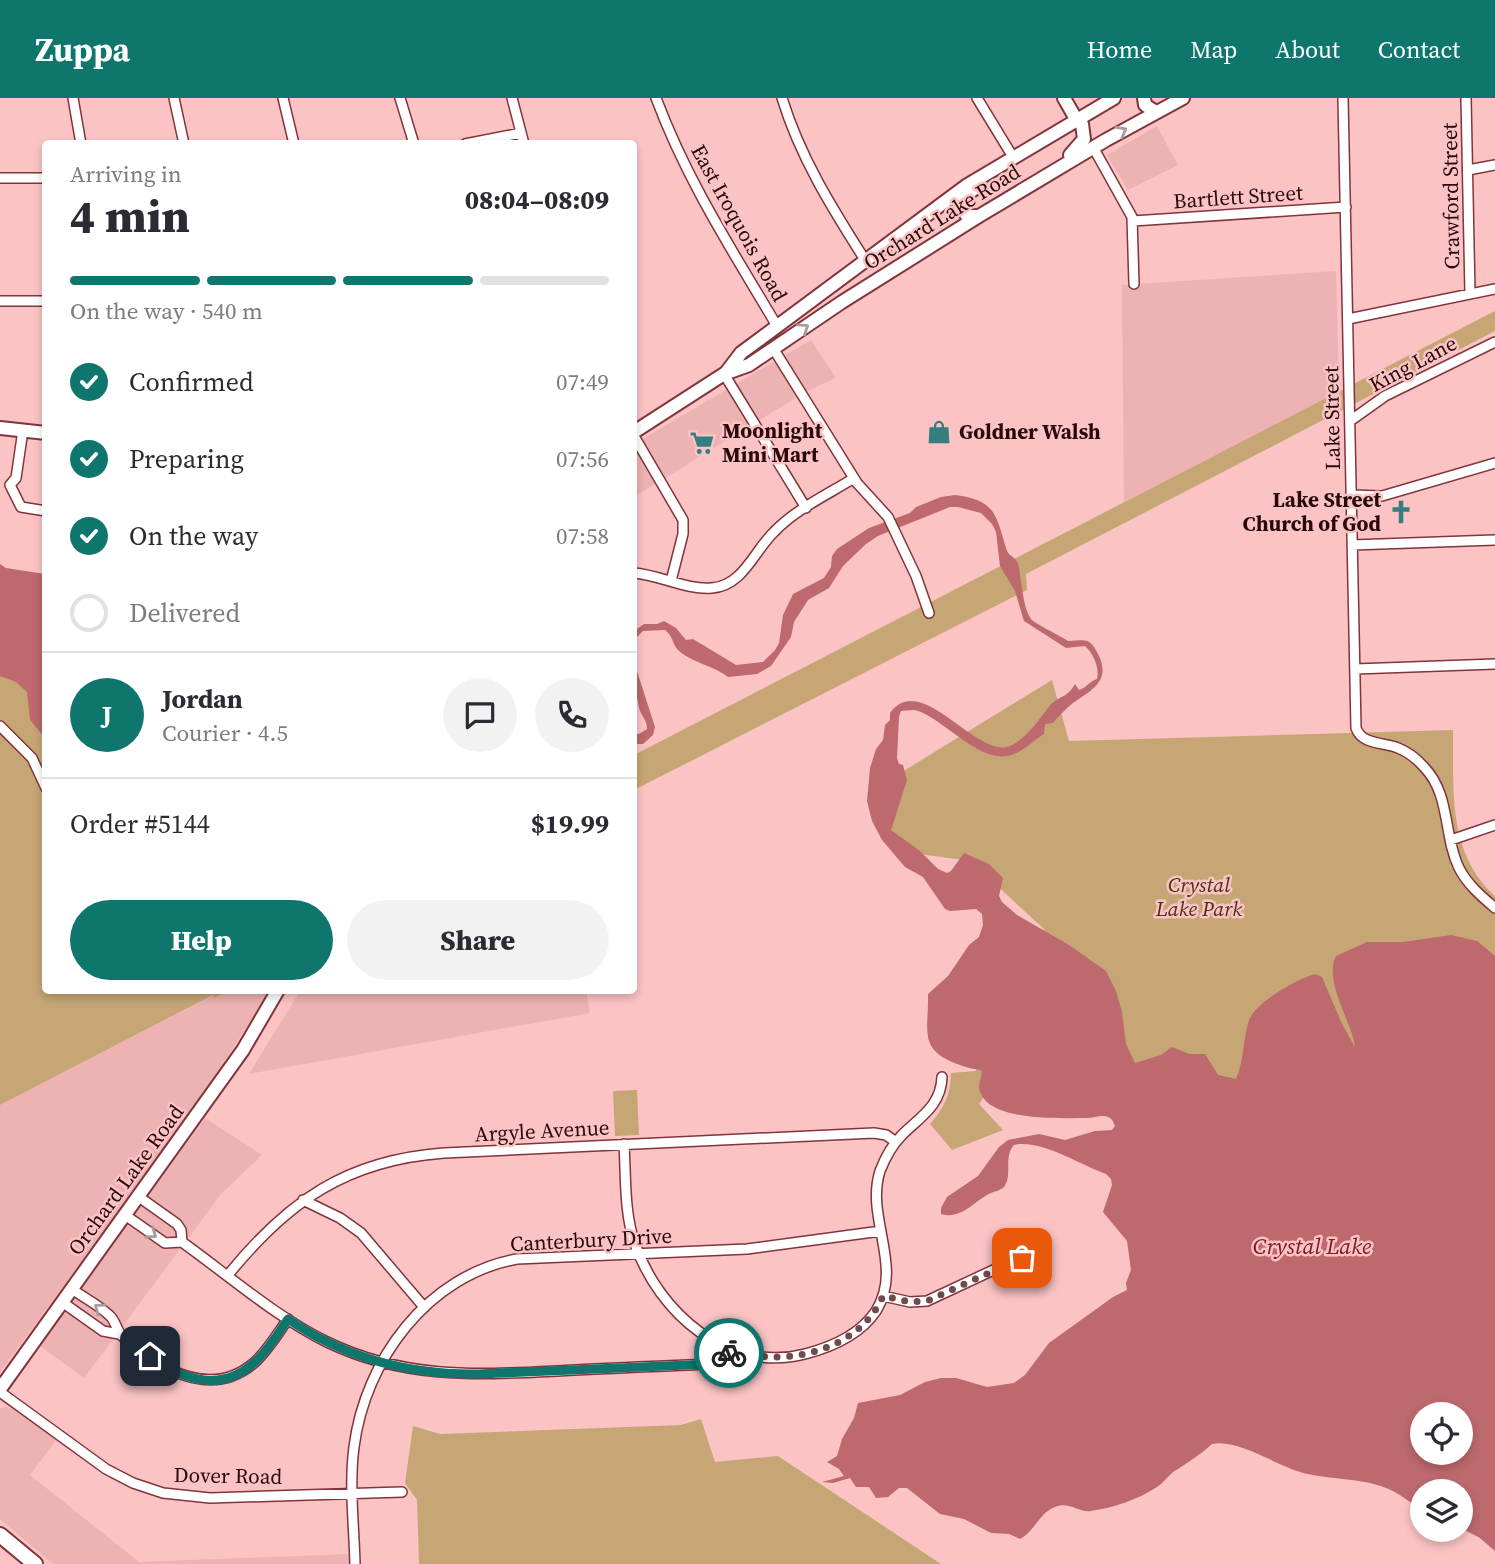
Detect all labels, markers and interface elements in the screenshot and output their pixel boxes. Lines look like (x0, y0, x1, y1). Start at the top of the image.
text: Zuppa (35, 27, 130, 72)
text: Home (1087, 33, 1152, 66)
text: Map (1190, 33, 1237, 66)
text: About (1275, 33, 1340, 66)
text: Contact (1378, 33, 1460, 66)
street label: Crawford Street (1435, 122, 1466, 270)
one-way arrow (1115, 126, 1128, 139)
street label: East Iroquois Road (684, 139, 795, 307)
street label: Orchard Lake Road (858, 157, 1026, 276)
text: Arriving in (70, 158, 182, 190)
street label: Bartlett Street (1172, 177, 1304, 215)
text: 08:04–08:09 (465, 182, 609, 218)
text: 4 min (70, 184, 190, 247)
text: On the way · 540 m (70, 295, 263, 327)
one-way arrow (796, 324, 809, 336)
street label: King Lane (1364, 328, 1462, 399)
icon: check (70, 363, 108, 401)
text: Confirmed (129, 364, 254, 400)
text: 07:49 (556, 366, 609, 398)
street label: Lake Street (1316, 366, 1347, 470)
place label: Moonlight Mini Mart (722, 416, 823, 469)
place label: Goldner Walsh (959, 417, 1101, 446)
shop icon: Goldner Walsh (925, 418, 953, 446)
supermarket icon: Moonlight Mini Mart (688, 429, 716, 457)
icon: check (70, 440, 108, 478)
text: Preparing (129, 441, 244, 477)
text: 07:56 (556, 443, 609, 475)
place label: Lake Street Church of God (1243, 485, 1382, 538)
church icon: Lake Street Church of God (1387, 498, 1415, 526)
icon: check (70, 517, 108, 555)
text: On the way (129, 518, 258, 554)
text: 07:58 (556, 520, 609, 552)
text: Delivered (129, 595, 240, 631)
button: chat (443, 678, 517, 752)
button: phone (535, 678, 609, 752)
text: Jordan (162, 681, 243, 717)
text: J (102, 697, 112, 733)
text: Courier · 4.5 (162, 717, 288, 749)
text: Order #5144 (70, 806, 210, 842)
text: $19.99 (531, 806, 609, 842)
park label: Crystal Lake Park (1155, 870, 1242, 923)
button: Help (70, 900, 333, 980)
button: Share (347, 900, 609, 980)
street label: Orchard Lake Road (61, 1098, 190, 1261)
street label: Argyle Avenue (474, 1112, 610, 1149)
street label: Canterbury Drive (509, 1221, 673, 1258)
one-way arrow (144, 1226, 157, 1238)
pin (992, 1228, 1052, 1288)
water label: Crystal Lake (1253, 1230, 1372, 1262)
icon: bag (1003, 1239, 1041, 1277)
one-way arrow (94, 1304, 107, 1317)
courier (694, 1318, 764, 1388)
pin (120, 1326, 180, 1386)
icon: bike (710, 1334, 748, 1372)
icon: home (131, 1337, 169, 1375)
map controls (1410, 1402, 1473, 1542)
button: locate (1410, 1402, 1473, 1465)
street label: Dover Road (173, 1460, 283, 1491)
button: layers (1410, 1479, 1473, 1542)

